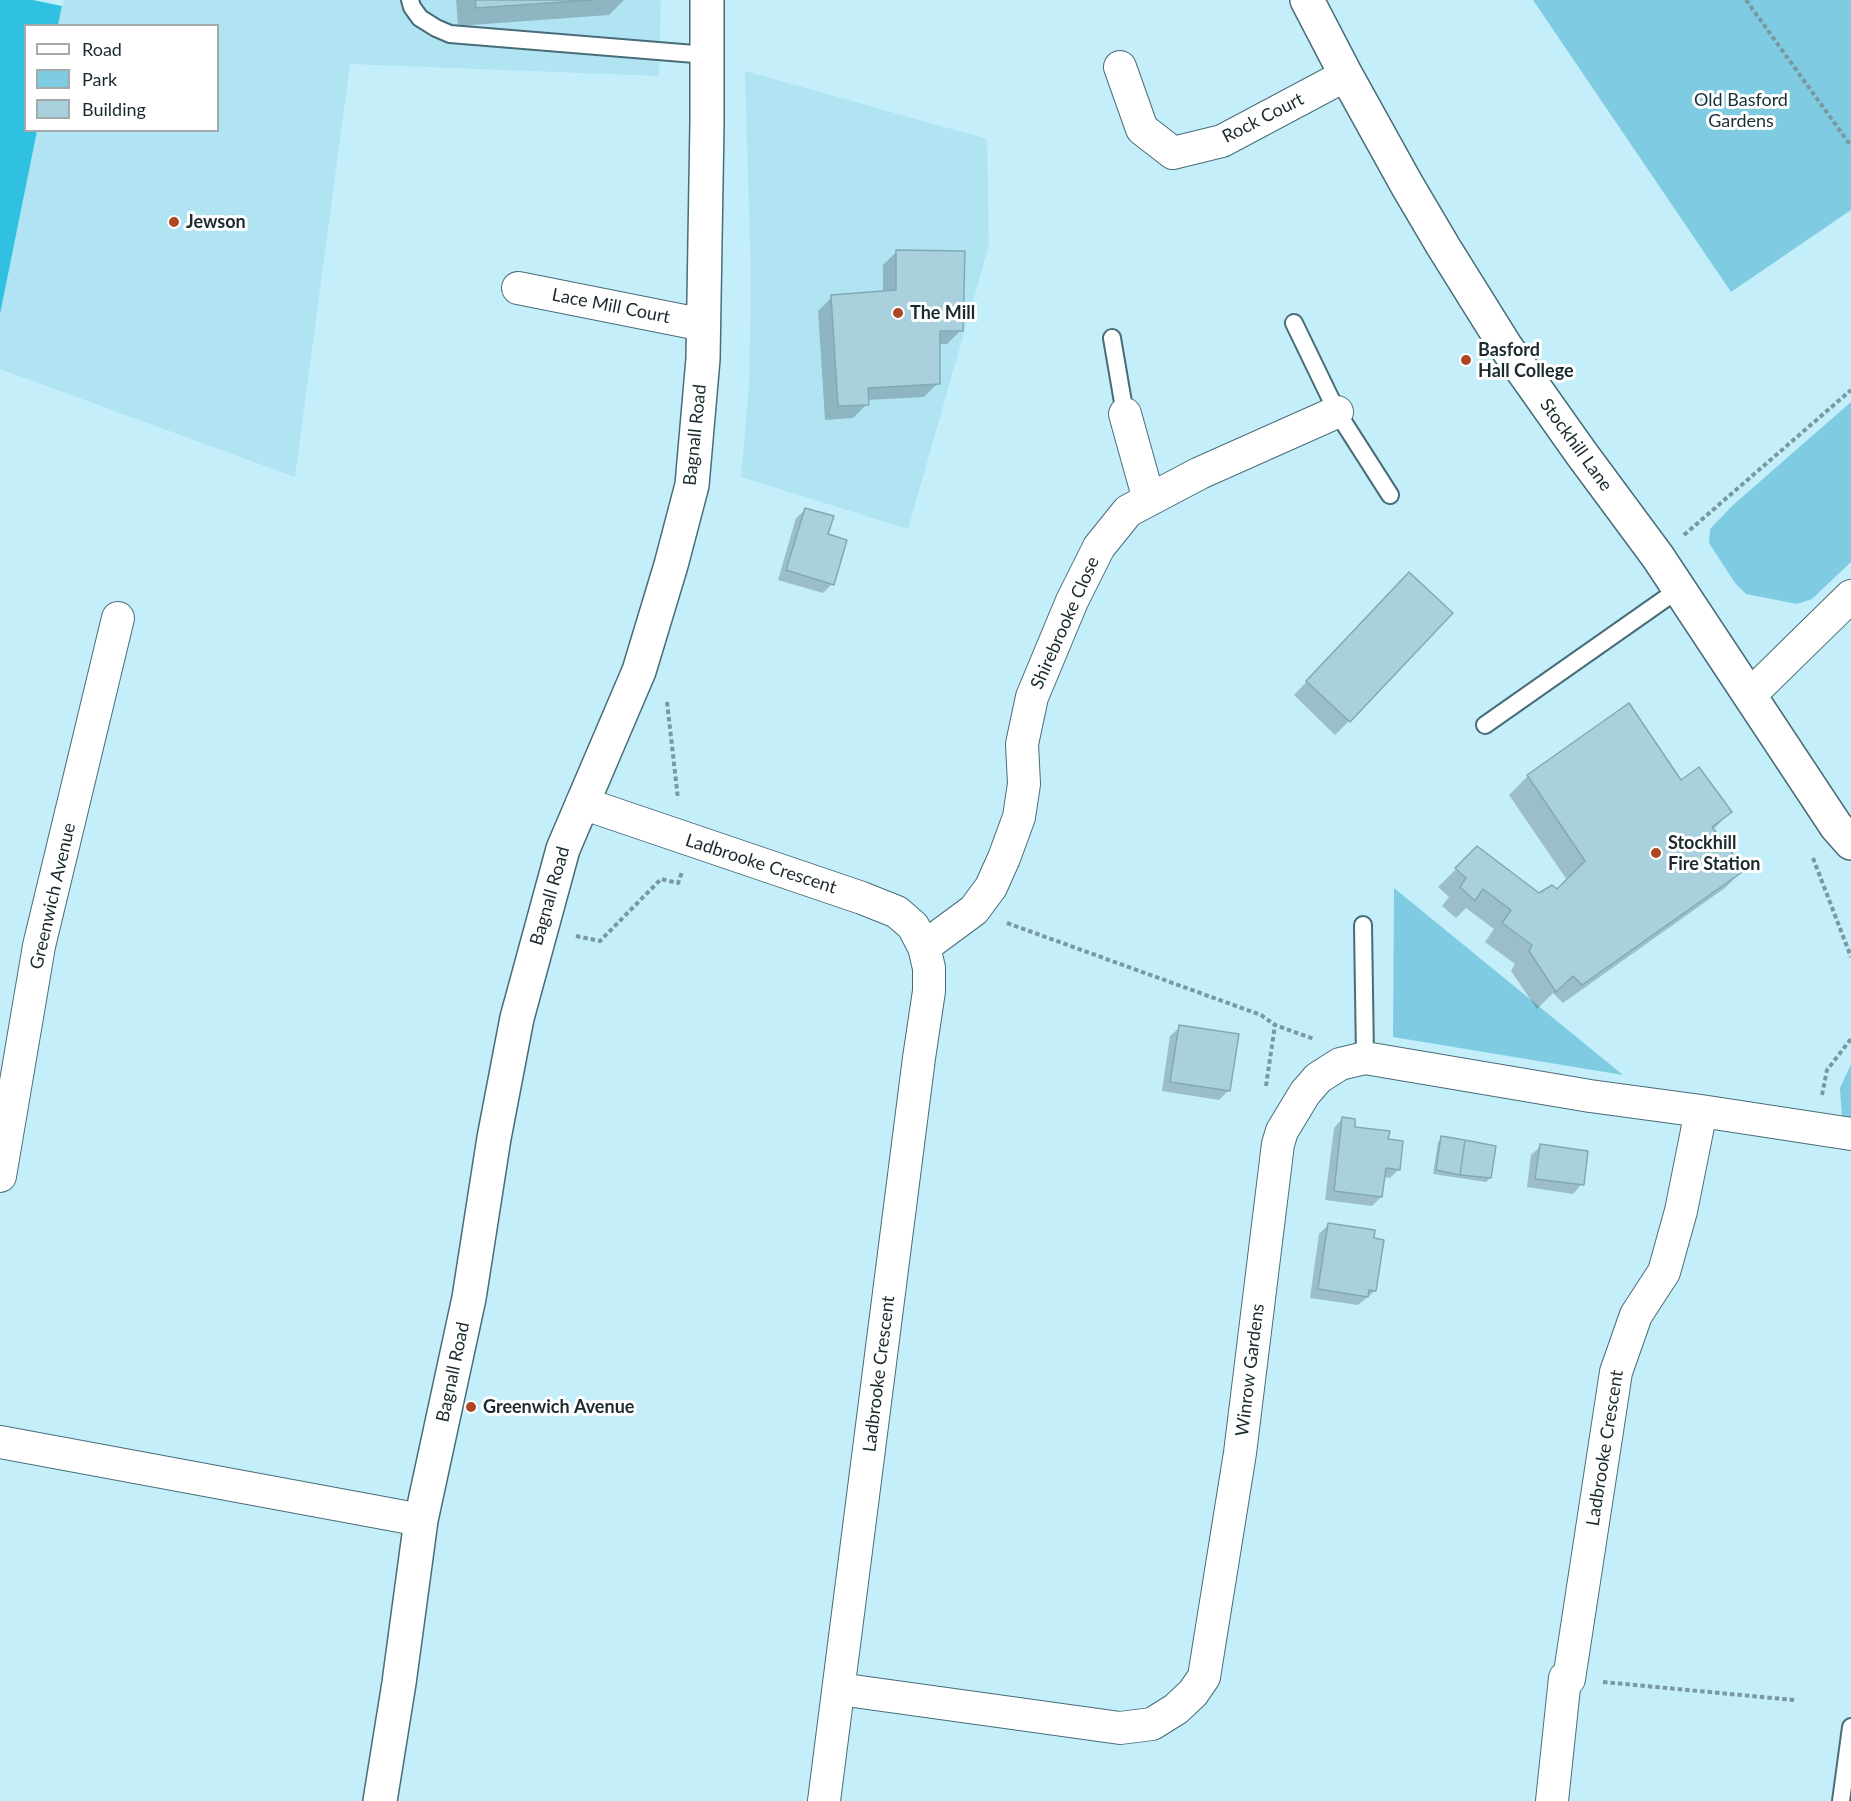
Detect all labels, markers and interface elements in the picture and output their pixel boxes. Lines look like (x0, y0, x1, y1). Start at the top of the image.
legend (24, 24, 219, 132)
text: Road (82, 38, 122, 60)
text: Park (82, 68, 117, 90)
street label: Rock Court (1219, 88, 1307, 148)
park label: Old Basford Gardens (1694, 89, 1788, 132)
text: Building (82, 98, 146, 120)
place label: Jewson (186, 211, 246, 233)
marker: Jewson (167, 215, 181, 229)
street label: Lace Mill Court (550, 284, 672, 328)
place label: The Mill (910, 302, 975, 324)
marker: The Mill (891, 306, 905, 320)
place label: Basford Hall College (1478, 339, 1574, 382)
marker: Basford Hall College (1459, 353, 1473, 367)
street label: Bagnall Road (679, 383, 711, 487)
street label: Stockhill Lane (1535, 395, 1617, 495)
street label: Shirebrooke Close (1026, 553, 1104, 693)
street label: Greenwich Avenue (26, 821, 80, 971)
street label: Ladbrooke Crescent (683, 829, 839, 899)
place label: Stockhill Fire Station (1668, 832, 1760, 874)
street label: Bagnall Road (526, 844, 574, 948)
marker: Stockhill Fire Station (1649, 846, 1663, 860)
street label: Ladbrooke Crescent (859, 1295, 899, 1453)
street label: Winrow Gardens (1231, 1302, 1269, 1438)
street label: Bagnall Road (432, 1320, 474, 1424)
street label: Ladbrooke Crescent (1582, 1369, 1628, 1527)
place label: Greenwich Avenue (483, 1396, 634, 1418)
marker: Greenwich Avenue (464, 1400, 478, 1414)

